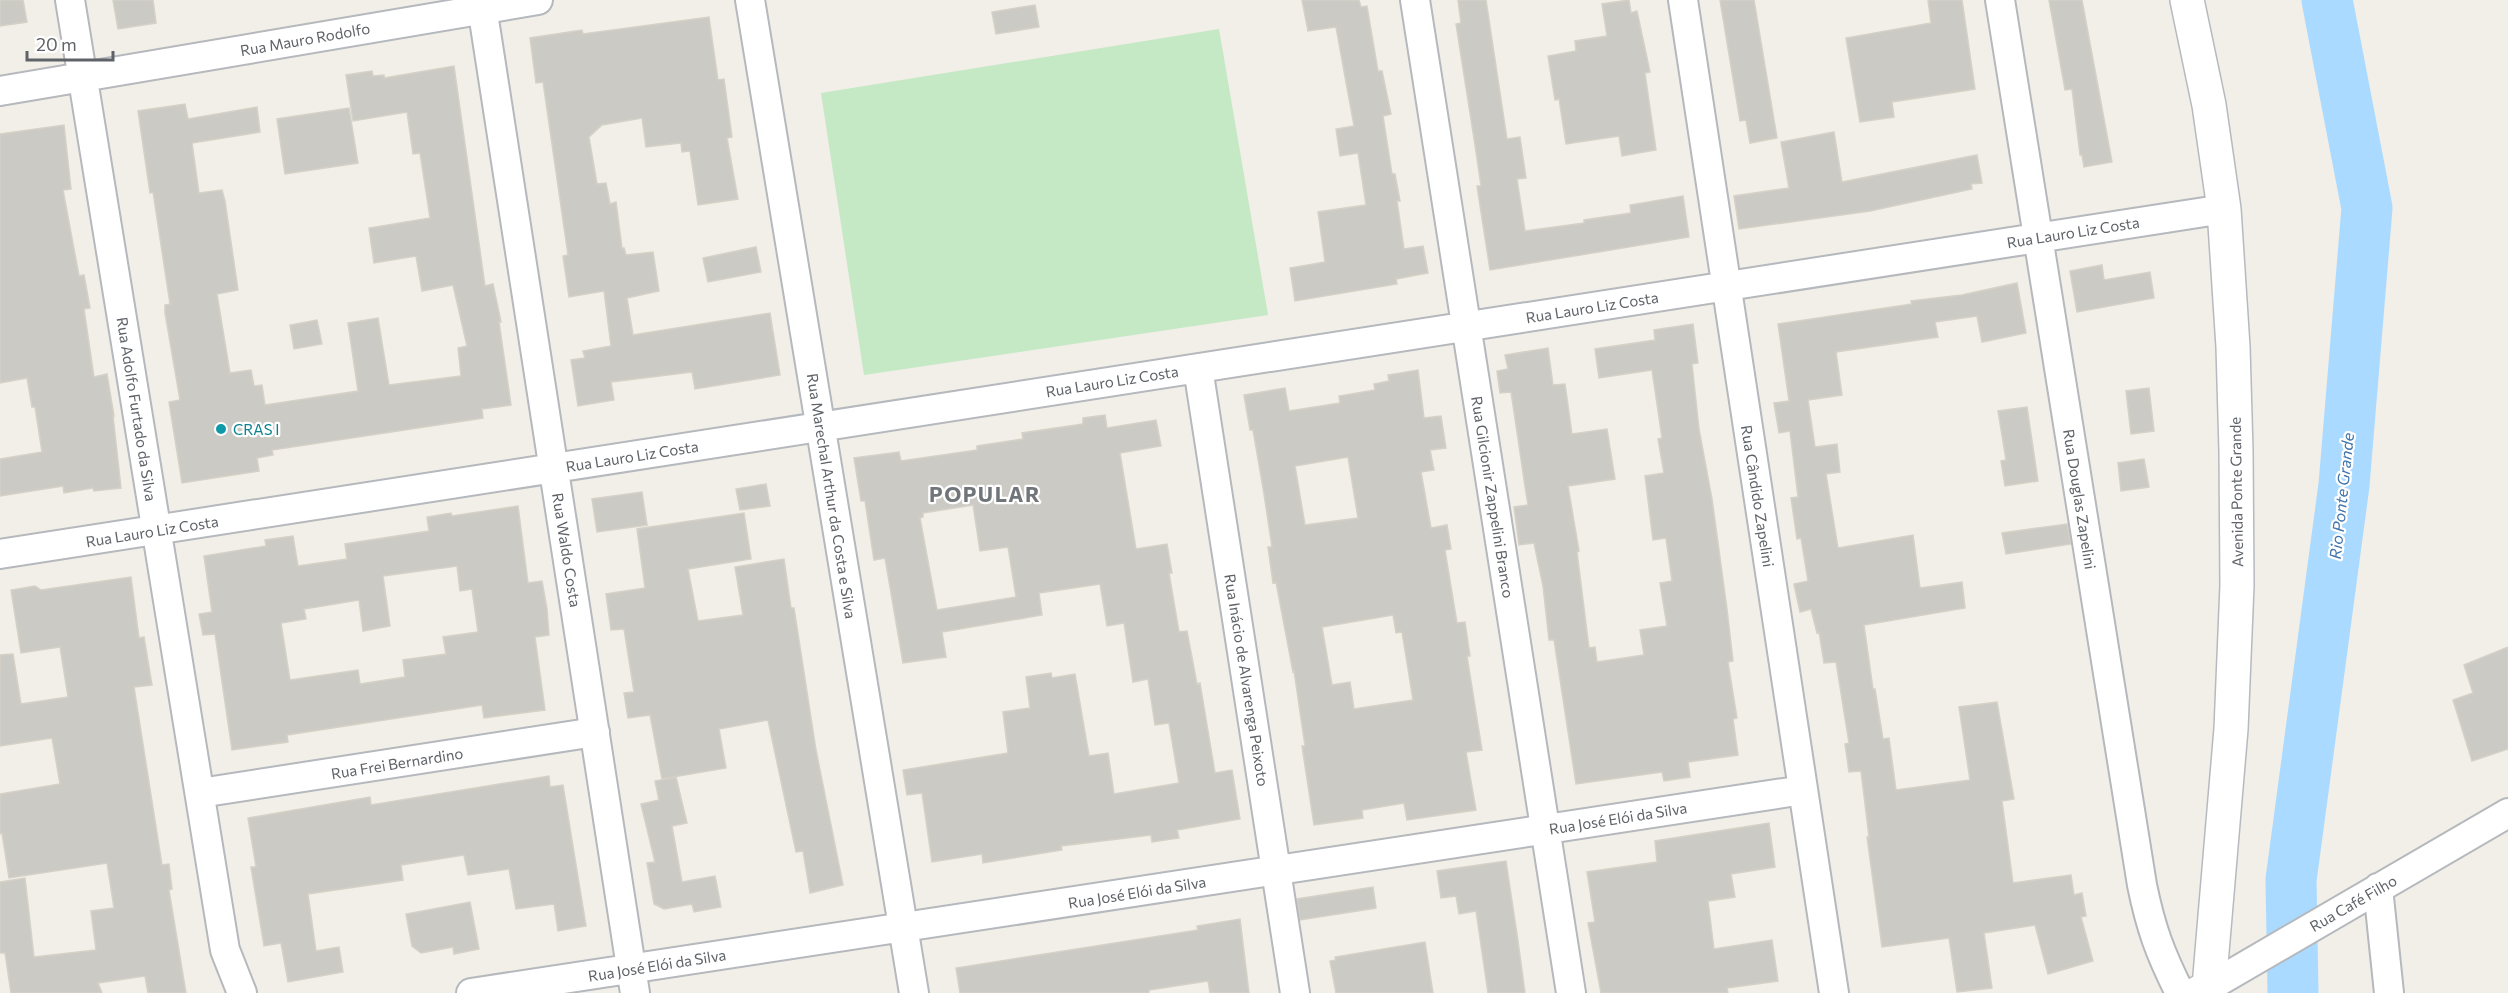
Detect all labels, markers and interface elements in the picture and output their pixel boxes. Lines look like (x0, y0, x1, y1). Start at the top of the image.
street label: Rua Mauro Rodolfo (239, 19, 371, 59)
scale bar (27, 24, 112, 62)
text: 20 m (36, 33, 77, 55)
street label: Rua Lauro Liz Costa (2005, 213, 2141, 251)
street label: Rua Lauro Liz Costa (1524, 288, 1660, 326)
street label: Rua Adolfo Furtado da Silva (114, 316, 160, 502)
street label: Rua Lauro Liz Costa (1044, 362, 1180, 400)
street label: Rua Marechal Arthur da Costa e Silva (804, 372, 860, 620)
street label: Rua Gilcionir Zappelini Branco (1468, 395, 1518, 599)
street label: Avenida Ponte Grande (2226, 417, 2246, 567)
place label: CRAS I (233, 420, 280, 438)
marker: CRAS I (214, 422, 228, 436)
street label: Rua Cândido Zapelini (1738, 424, 1778, 568)
street label: Rua Douglas Zapelini (2060, 428, 2100, 570)
water label: Rio Ponte Grande (2325, 431, 2357, 560)
street label: Rua Lauro Liz Costa (564, 437, 700, 475)
district label: POPULAR (929, 481, 1041, 506)
street label: Rua Waldo Costa (549, 492, 585, 608)
street label: Rua Lauro Liz Costa (84, 512, 220, 550)
street label: Rua Inácio de Alvarenga Peixoto (1221, 572, 1273, 788)
street label: Rua Frei Bernardino (330, 744, 464, 782)
street label: Rua José Elói da Silva (1548, 798, 1688, 838)
street label: Rua Café Filho (2306, 871, 2400, 935)
street label: Rua José Elói da Silva (1067, 872, 1207, 912)
street label: Rua José Elói da Silva (587, 945, 727, 985)

